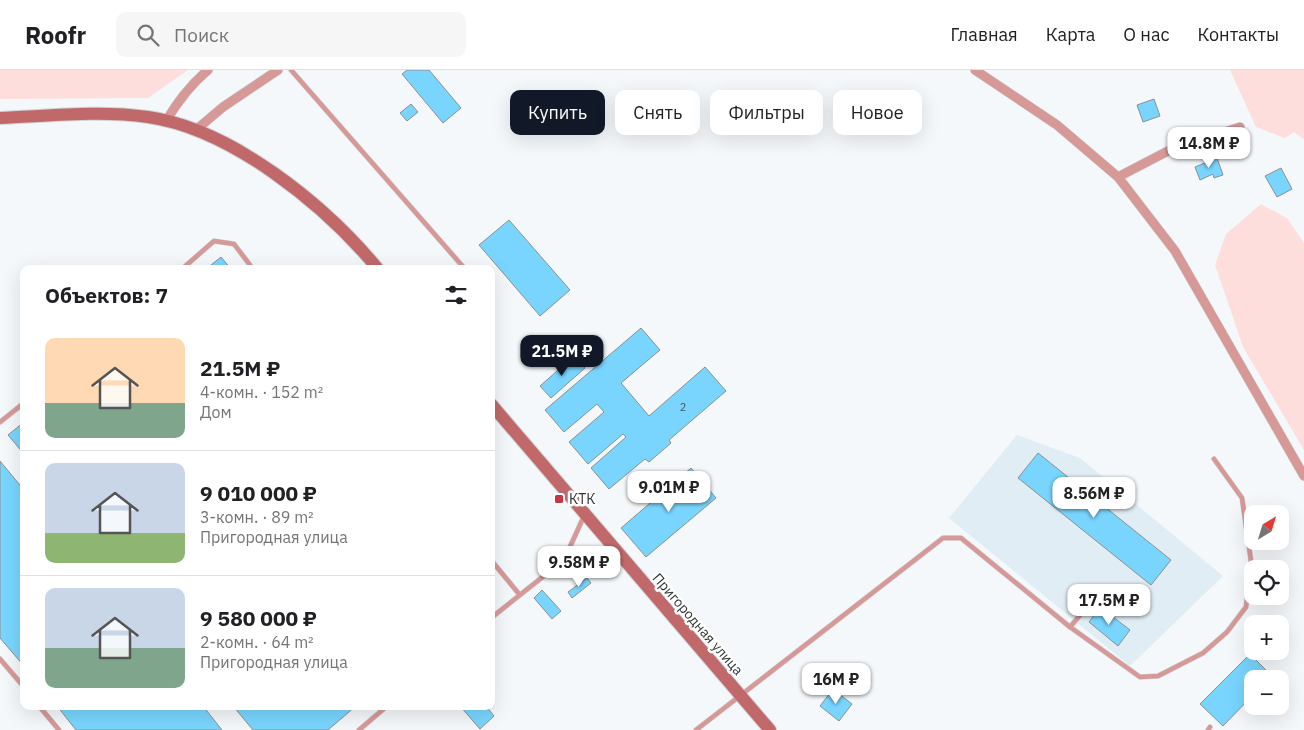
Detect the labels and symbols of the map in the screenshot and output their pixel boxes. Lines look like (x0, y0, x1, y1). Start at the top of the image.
pin: 14.8M ₽ (1163, 126, 1255, 169)
pin: 21.5M ₽ (516, 334, 608, 377)
house number: 2 (680, 400, 686, 414)
pin: 9.01M ₽ (623, 470, 715, 513)
pin: 8.56M ₽ (1048, 476, 1140, 519)
place label: КТК (569, 490, 596, 508)
marker: КТК (553, 493, 565, 505)
north arrow (1244, 505, 1289, 550)
pin: 9.58M ₽ (533, 546, 625, 588)
street label: Пригородная улица (649, 569, 748, 679)
pin: 17.5M ₽ (1063, 584, 1155, 626)
pin: 16M ₽ (801, 662, 871, 705)

